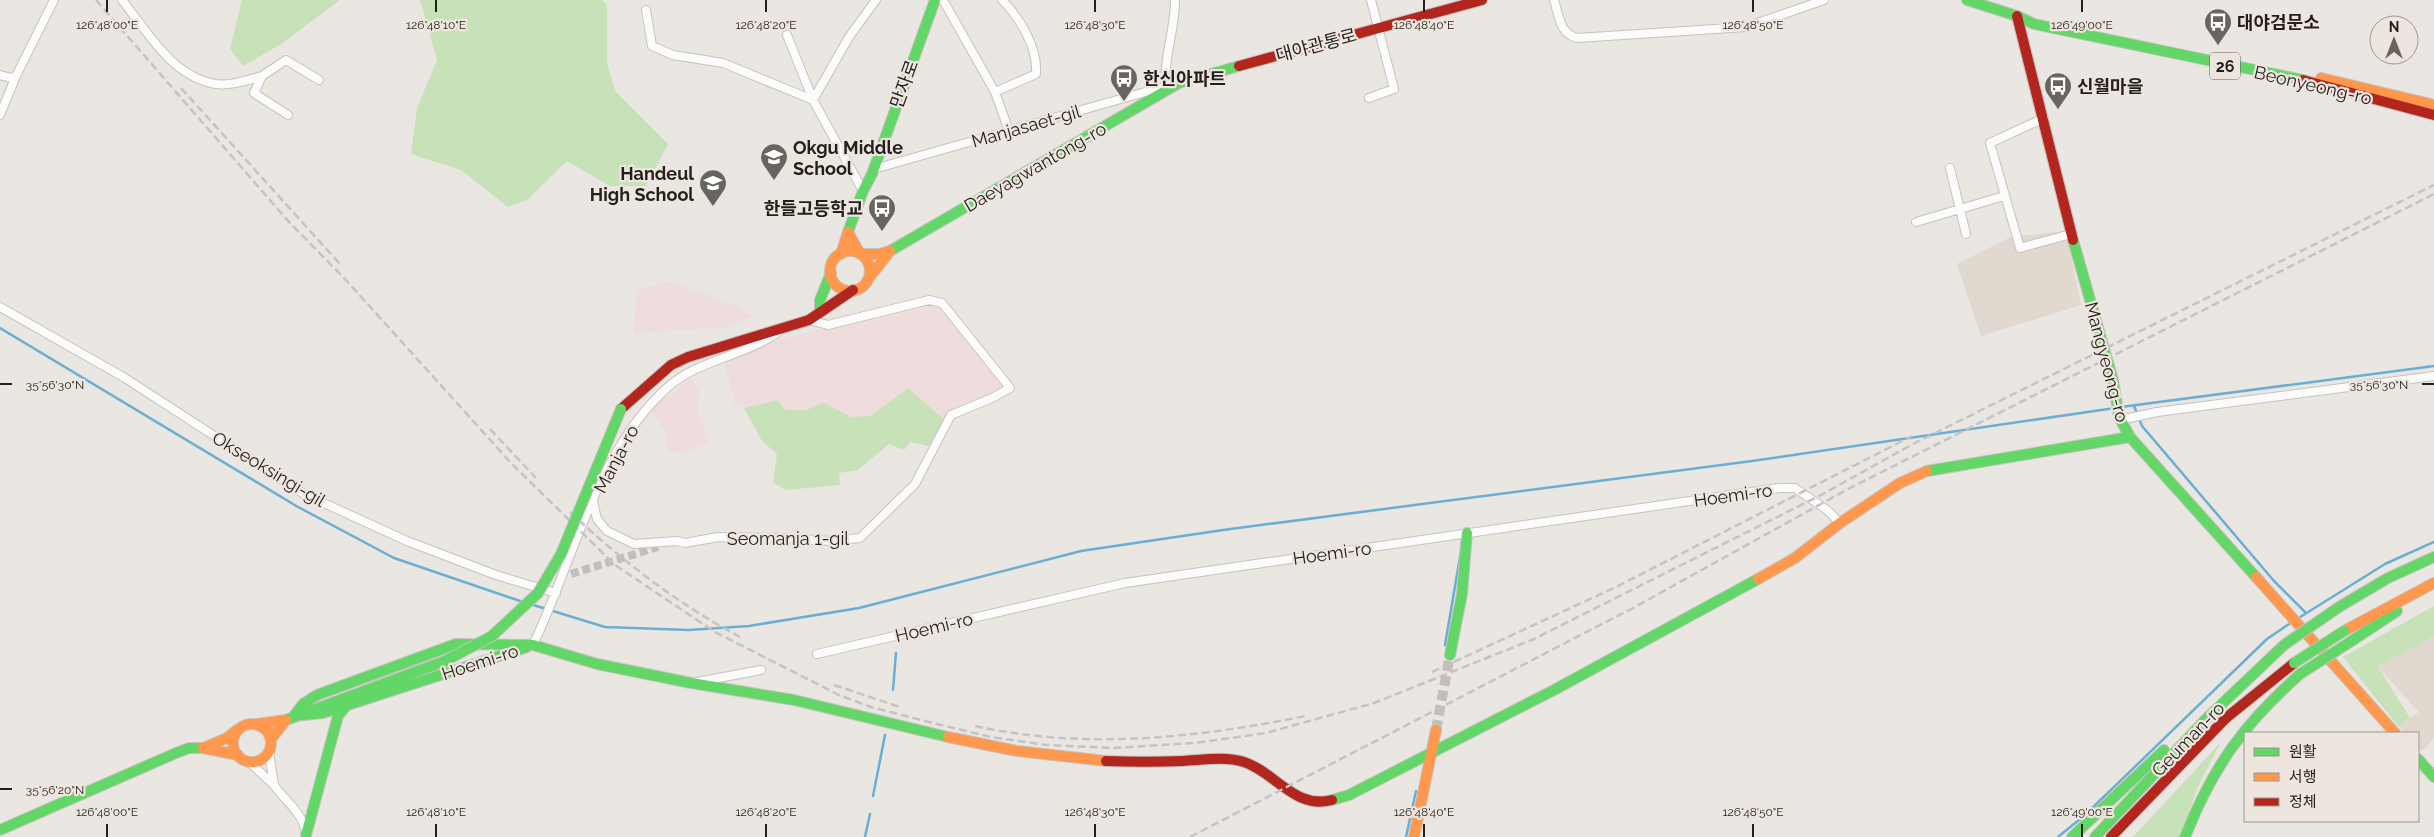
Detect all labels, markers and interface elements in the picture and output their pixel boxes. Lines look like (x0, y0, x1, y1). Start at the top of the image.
bus stop icon: 대야검문소 (2203, 7, 2233, 46)
place label: 대야검문소 (2237, 12, 2320, 33)
north arrow (2369, 15, 2419, 65)
text: 126°48'00"E (76, 18, 138, 32)
text: 126°48'10"E (406, 18, 466, 32)
text: 126°48'20"E (735, 18, 797, 32)
text: 126°48'30"E (1064, 18, 1126, 32)
text: 126°48'40"E (1394, 18, 1454, 32)
text: 126°48'50"E (1722, 18, 1784, 32)
text: 126°49'00"E (2051, 18, 2113, 32)
text: N (2389, 19, 2399, 35)
street label: 대야관통로 (1273, 24, 1359, 66)
road number: 26 (2210, 52, 2240, 80)
street label: 만자로 (886, 57, 922, 111)
street label: Beonyeong-ro (2252, 61, 2374, 109)
bus stop icon: 한신아파트 (1109, 63, 1139, 102)
place label: 한신아파트 (1143, 68, 1226, 89)
bus stop icon: 신월마을 (2043, 71, 2073, 110)
place label: 신월마을 (2077, 76, 2143, 97)
street label: Manjasaet-gil (969, 100, 1083, 152)
street label: Daeyagwantong-ro (960, 118, 1110, 216)
place label: Okgu Middle School (793, 137, 903, 179)
school or university icon: Okgu Middle School (759, 142, 789, 181)
place label: Handeul High School (590, 163, 694, 205)
school or university icon: Handeul High School (698, 168, 728, 207)
bus stop icon: 한들고등학교 (867, 193, 897, 232)
place label: 한들고등학교 (764, 198, 863, 219)
street label: Mangyeong-ro (2081, 300, 2133, 425)
text: 35°56'30"N (26, 378, 84, 392)
text: 35°56'30"N (2350, 378, 2408, 392)
street label: Manja-ro (589, 421, 643, 497)
street label: Okseoksingi-gil (209, 427, 329, 511)
street label: Hoemi-ro (1692, 479, 1774, 511)
street label: Seomanja 1-gil (727, 528, 849, 549)
street label: Hoemi-ro (1291, 537, 1373, 569)
street label: Hoemi-ro (893, 608, 975, 646)
street label: Hoemi-ro (439, 640, 521, 684)
street label: Geuman-ro (2147, 697, 2229, 781)
legend (2244, 732, 2419, 822)
text: 원활 (2289, 743, 2317, 761)
text: 서행 (2289, 768, 2317, 786)
text: 35°56'20"N (26, 783, 84, 797)
text: 정체 (2289, 793, 2317, 811)
text: 126°48'00"E (76, 805, 138, 819)
text: 126°48'10"E (406, 805, 466, 819)
text: 126°48'20"E (735, 805, 797, 819)
text: 126°48'30"E (1064, 805, 1126, 819)
text: 126°48'40"E (1394, 805, 1454, 819)
text: 126°48'50"E (1722, 805, 1784, 819)
text: 126°49'00"E (2051, 805, 2113, 819)

